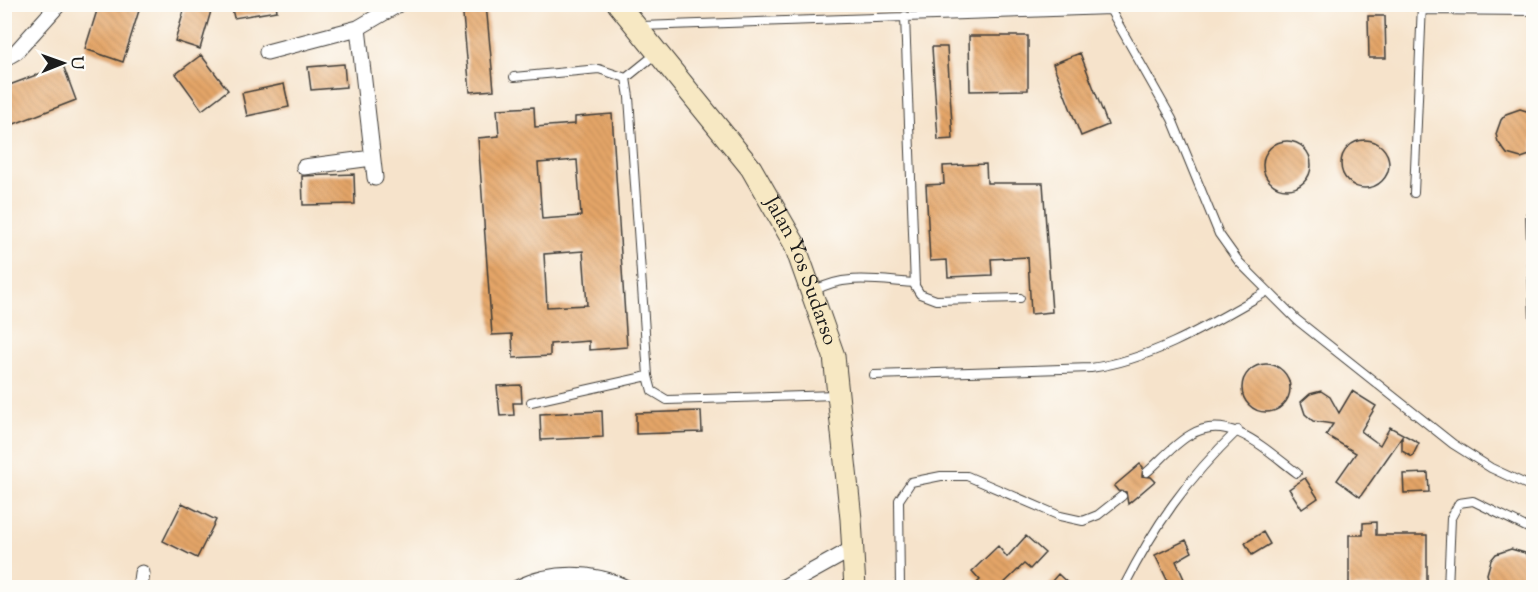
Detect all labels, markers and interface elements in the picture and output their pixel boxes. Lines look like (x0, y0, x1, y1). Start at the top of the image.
north arrow (33, 33, 93, 93)
text: U (64, 56, 87, 70)
street label: Jalan Yos Sudarso (755, 190, 844, 350)

